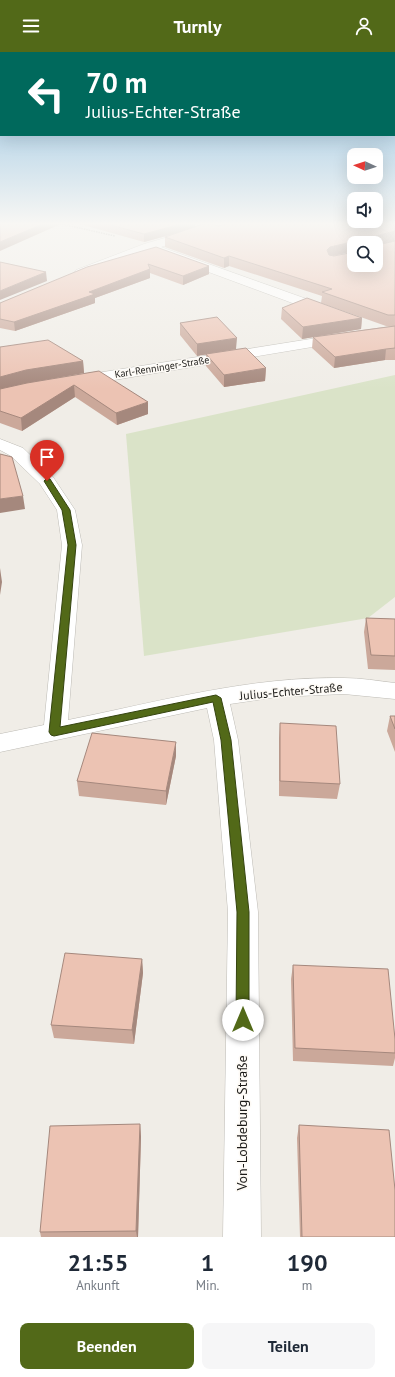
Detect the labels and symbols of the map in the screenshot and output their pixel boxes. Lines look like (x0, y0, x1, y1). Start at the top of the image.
north arrow (347, 148, 383, 184)
street label: Karl-Renninger-Straße (114, 353, 210, 381)
pin (30, 440, 64, 481)
street label: Julius-Echter-Straße (238, 679, 343, 703)
position arrow (222, 999, 264, 1041)
street label: Von-Lobdeburg-Straße (233, 1055, 251, 1192)

